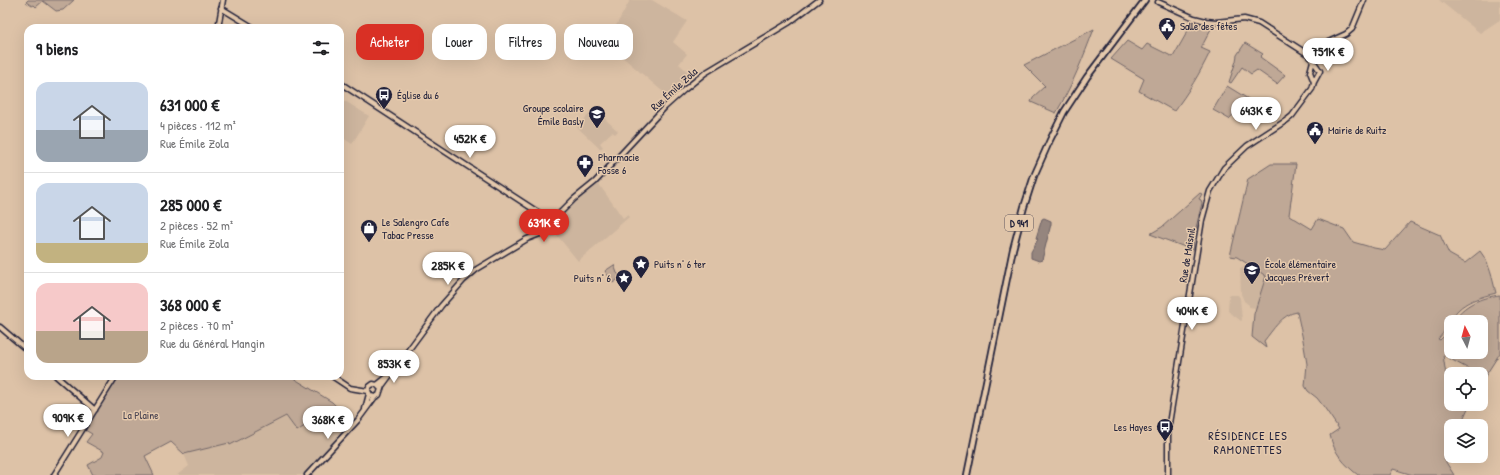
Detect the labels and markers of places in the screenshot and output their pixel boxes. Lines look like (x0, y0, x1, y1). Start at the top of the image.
public building icon: Salle des fêtes (1157, 16, 1177, 41)
place label: Salle des fêtes (1180, 19, 1237, 33)
pin: 751K € (1295, 38, 1361, 72)
bus stop icon: Église du 6 (374, 85, 394, 110)
place label: Église du 6 (397, 88, 440, 102)
pin: 643K € (1223, 97, 1289, 131)
place label: Groupe scolaire Émile Basly (523, 101, 585, 128)
school or university icon: Groupe scolaire Émile Basly (587, 104, 607, 129)
public building icon: Mairie de Ruitz (1305, 120, 1325, 145)
place label: Mairie de Ruitz (1328, 123, 1387, 137)
pin: 452K € (437, 125, 503, 159)
place label: Pharmacie Fosse 6 (597, 150, 640, 177)
pharmacy icon: Pharmacie Fosse 6 (575, 153, 595, 178)
pin: 631K € (511, 209, 577, 243)
place label: Le Salengro Cafe Tabac Presse (382, 215, 450, 242)
shop icon: Le Salengro Cafe Tabac Presse (359, 218, 379, 243)
pin: 285K € (415, 252, 481, 286)
place icon: Puits n° 6 ter (631, 254, 651, 279)
place label: Puits n° 6 ter (654, 257, 707, 271)
place label: École élémentaire Jacques Prévert (1265, 257, 1337, 284)
school or university icon: École élémentaire Jacques Prévert (1242, 260, 1262, 285)
place icon: Puits n° 6 (614, 268, 634, 293)
place label: Puits n° 6 (574, 271, 612, 285)
pin: 404K € (1159, 297, 1225, 331)
pin: 853K € (361, 350, 427, 384)
pin: 909K € (35, 404, 101, 438)
pin: 368K € (295, 406, 361, 440)
bus stop icon: Les Hayes (1155, 417, 1175, 442)
place label: Les Hayes (1114, 420, 1152, 434)

